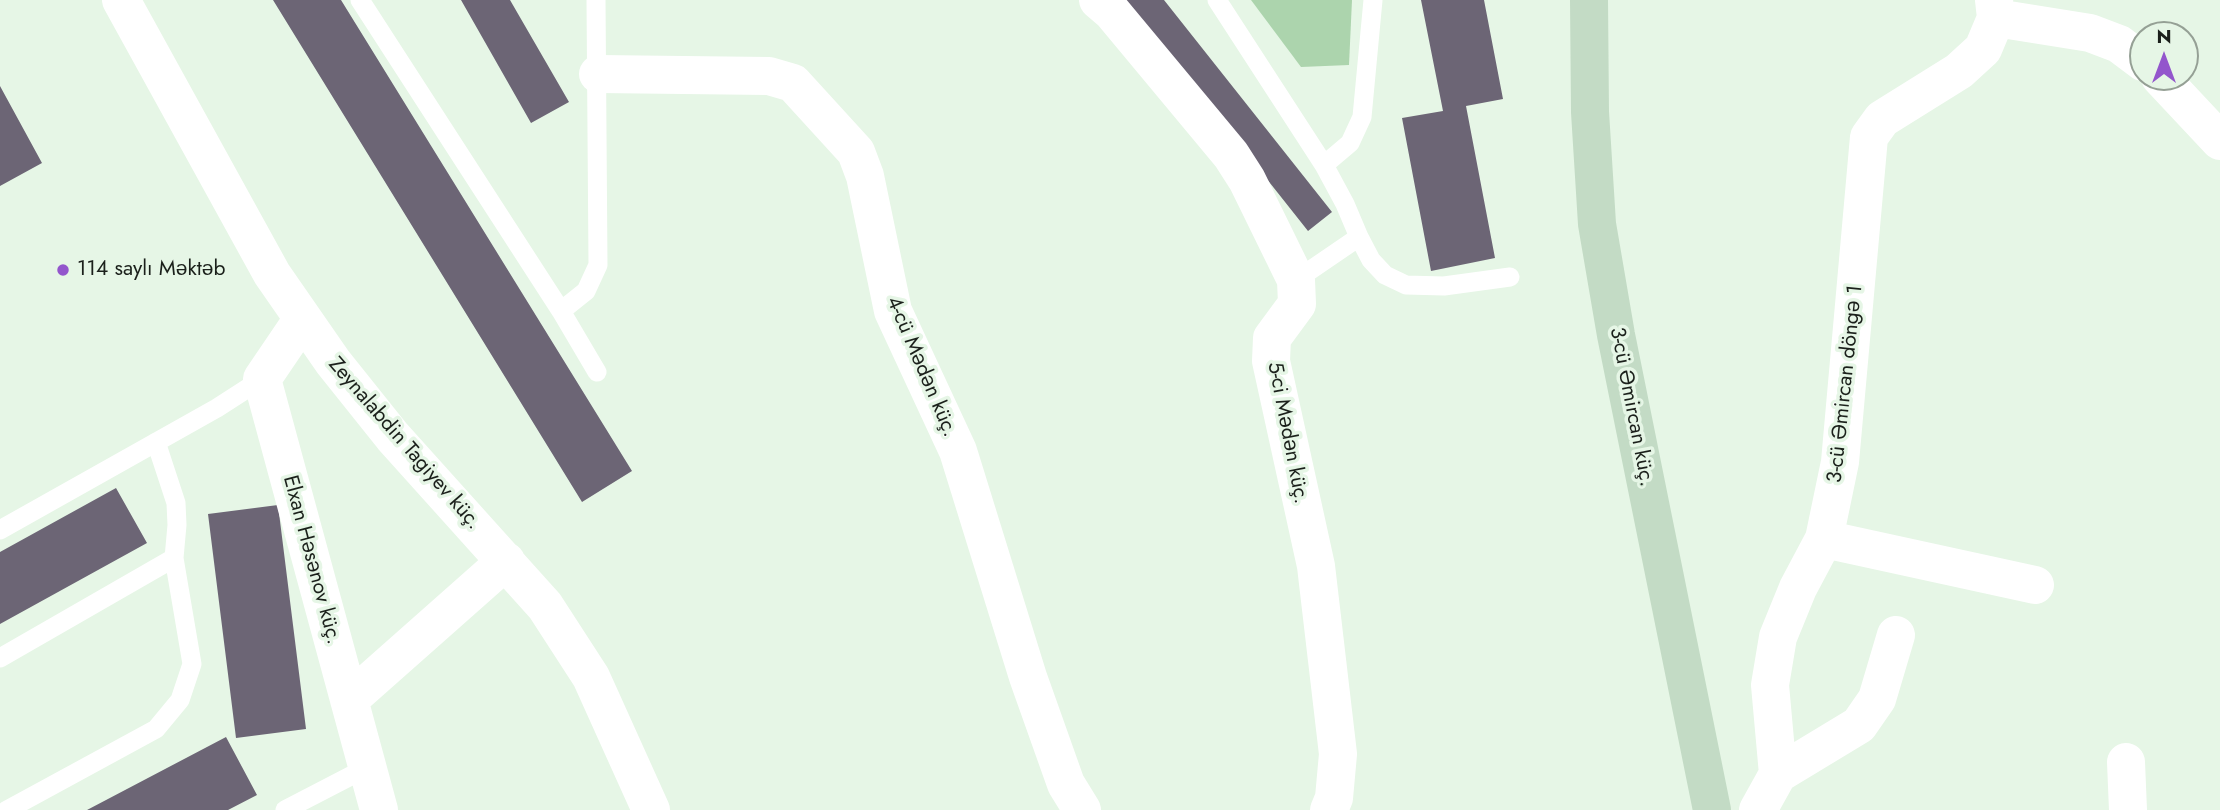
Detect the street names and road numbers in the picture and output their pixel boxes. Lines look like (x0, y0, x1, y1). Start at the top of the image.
street label: 3-cü Əmircan döngə 1 (1823, 284, 1869, 484)
street label: 4-cü Mədən küç. (880, 293, 962, 441)
street label: 3-cü Əmircan küç. (1603, 325, 1659, 489)
street label: Zeynalabdin Tagiyev küç. (322, 353, 486, 535)
street label: 5-ci Mədən küç. (1261, 360, 1313, 506)
street label: Elxan Həsənov küç. (276, 473, 346, 647)

